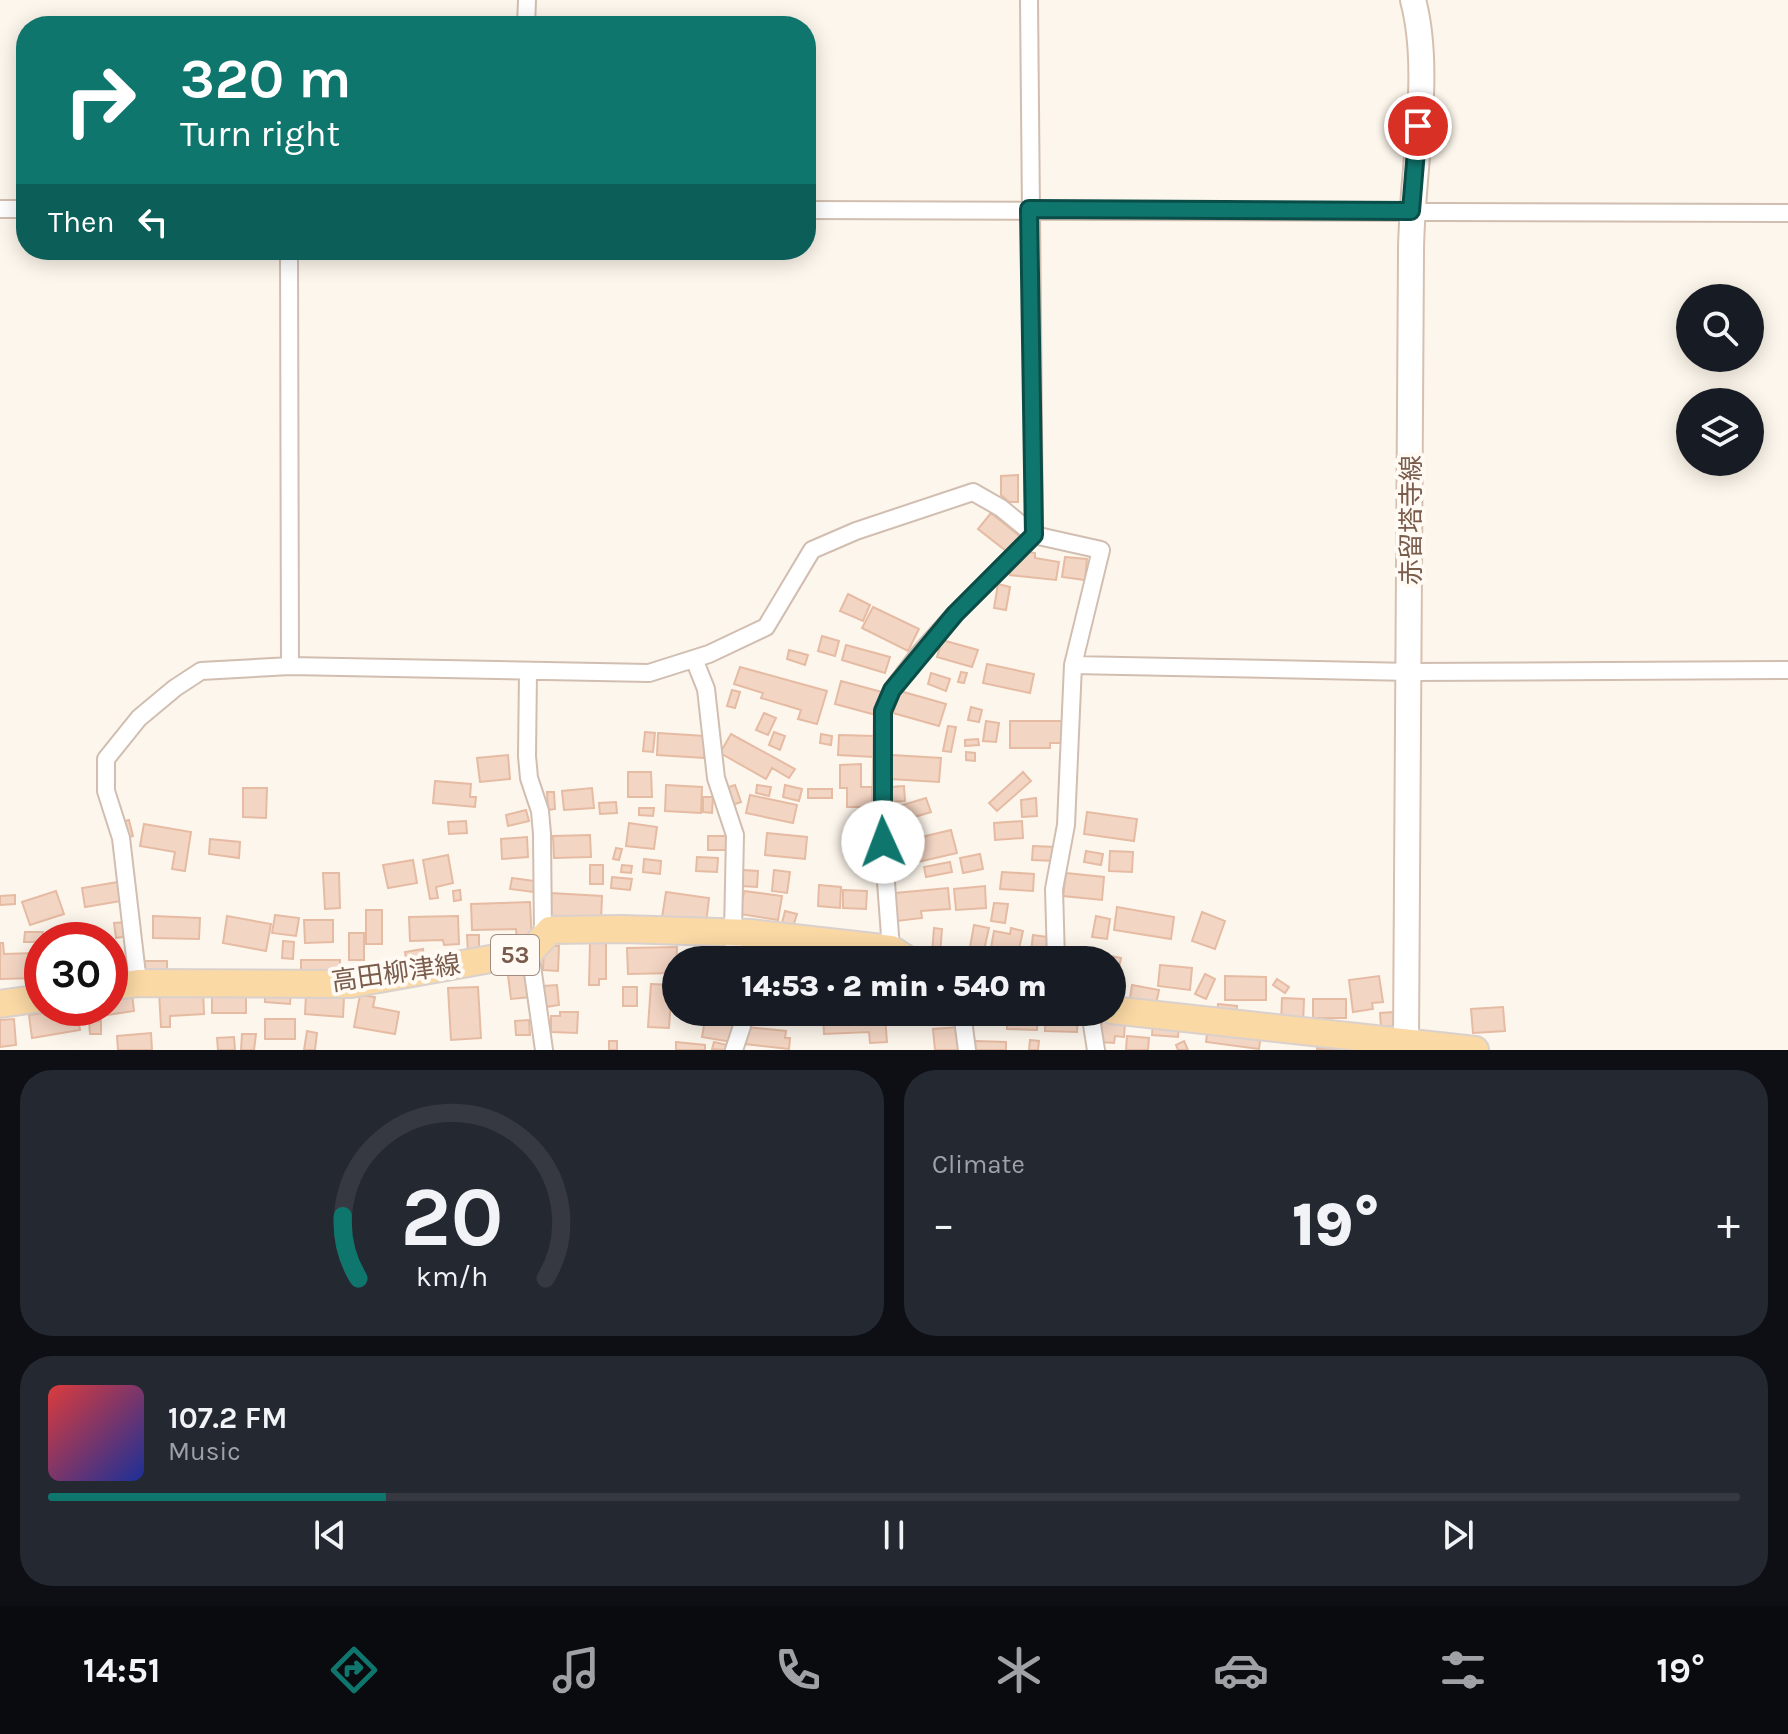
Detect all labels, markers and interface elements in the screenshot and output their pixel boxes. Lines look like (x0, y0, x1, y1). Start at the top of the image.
text: 320 m (180, 46, 351, 111)
icon: right (48, 48, 152, 152)
pin (1384, 92, 1452, 160)
icon: arrive (1396, 104, 1440, 148)
text: Turn right (180, 113, 340, 155)
icon: left (131, 200, 175, 244)
text: Then (48, 204, 115, 240)
map controls (1676, 284, 1764, 476)
button: search (1676, 284, 1764, 372)
button: layers (1676, 388, 1764, 476)
street label: 赤留塔寺線 (1396, 455, 1427, 585)
position arrow (841, 800, 925, 884)
speed limit sign: 30 (24, 922, 128, 1026)
road number: 53 (491, 935, 539, 975)
street label: 高田柳津線 (329, 949, 463, 997)
text: 14:53 · 2 min · 540 m (741, 968, 1047, 1004)
text: Climate (932, 1149, 1025, 1180)
text: 20 (401, 1169, 503, 1266)
text: 19° (1292, 1190, 1380, 1260)
text: − (932, 1199, 955, 1250)
text: + (1717, 1199, 1740, 1250)
text: km/h (416, 1260, 488, 1293)
text: 107.2 FM (168, 1400, 287, 1436)
text: Music (168, 1436, 241, 1467)
icon: previous (308, 1513, 352, 1557)
icon: pause (872, 1513, 916, 1557)
icon: next (1436, 1513, 1480, 1557)
icon: directions (326, 1642, 382, 1698)
icon: music (548, 1642, 604, 1698)
icon: phone (770, 1642, 826, 1698)
icon: climate (991, 1642, 1047, 1698)
icon: car (1213, 1642, 1269, 1698)
icon: filters (1435, 1642, 1491, 1698)
text: 14:51 (83, 1649, 161, 1691)
text: 19° (1656, 1649, 1705, 1691)

